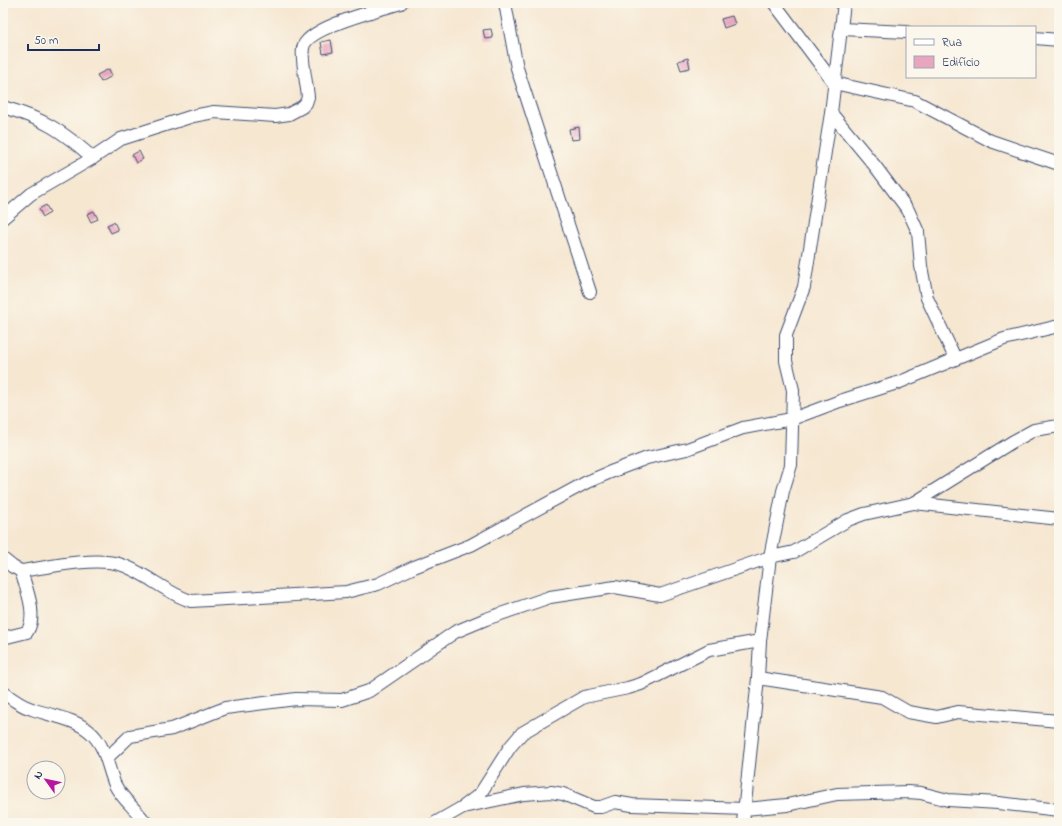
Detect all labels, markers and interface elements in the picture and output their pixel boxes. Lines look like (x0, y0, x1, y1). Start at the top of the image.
scale bar (28, 26, 99, 52)
legend (906, 26, 1036, 78)
text: 50 m (34, 32, 58, 50)
text: Rua (942, 34, 962, 52)
text: Edifício (942, 54, 980, 72)
north arrow (26, 760, 66, 800)
text: N (30, 768, 47, 783)

